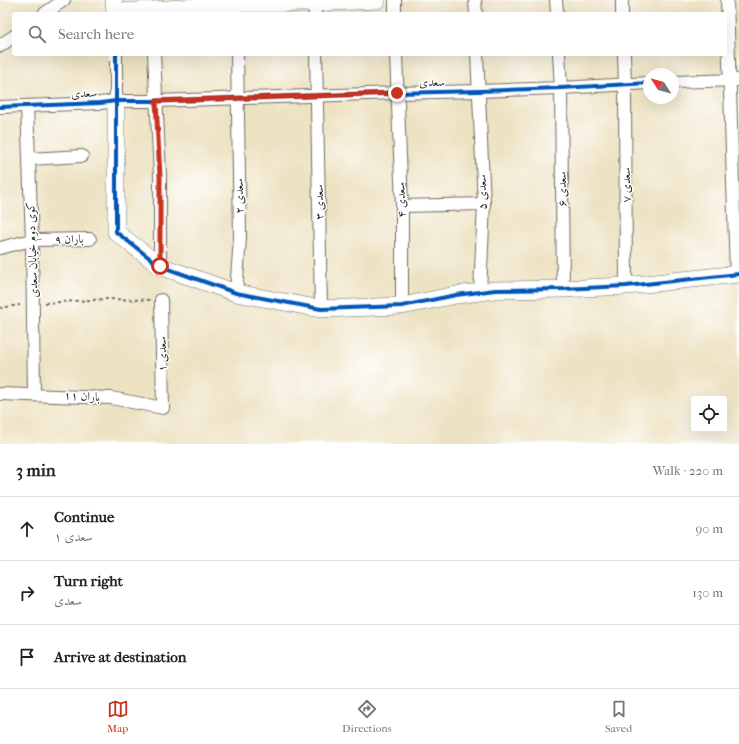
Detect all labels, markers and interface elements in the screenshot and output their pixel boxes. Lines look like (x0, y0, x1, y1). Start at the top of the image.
search box (12, 12, 727, 56)
icon: search (26, 23, 48, 45)
text: Search here (58, 25, 134, 43)
north arrow (643, 68, 679, 104)
street label: سعدی (419, 75, 445, 89)
route end (388, 84, 406, 102)
street label: سعدی (71, 85, 98, 101)
street label: سعدی ۷ (619, 167, 633, 203)
street label: سعدی ۶ (555, 171, 569, 207)
street label: سعدی ۵ (475, 174, 489, 210)
street label: سعدی ۲ (232, 178, 246, 214)
street label: سعدی ۴ (393, 182, 409, 218)
street label: سعدی ۳ (312, 184, 326, 220)
street label: کوی دوم خیابان سعدی (23, 202, 45, 298)
street label: باران ۹ (54, 232, 84, 246)
route start (151, 257, 169, 275)
street label: سعدی ۱ (155, 336, 169, 372)
street label: باران ۱۱ (64, 388, 100, 404)
map controls (691, 396, 727, 432)
button: locate (691, 396, 727, 432)
text: 3 min (16, 460, 56, 480)
text: Walk · 220 m (652, 463, 723, 478)
text: Continue (54, 508, 114, 526)
icon: ahead (16, 518, 38, 540)
text: 90 m (695, 521, 723, 536)
text: سعدی ۱ (54, 529, 93, 544)
text: Turn right (54, 572, 123, 590)
icon: right (16, 582, 38, 604)
text: 130 m (692, 585, 723, 600)
text: سعدی (54, 593, 82, 608)
icon: arrive (16, 646, 38, 668)
text: Arrive at destination (54, 648, 186, 666)
tab: Map (107, 698, 129, 735)
tab: Directions (342, 698, 392, 735)
tab: Saved (605, 698, 632, 735)

